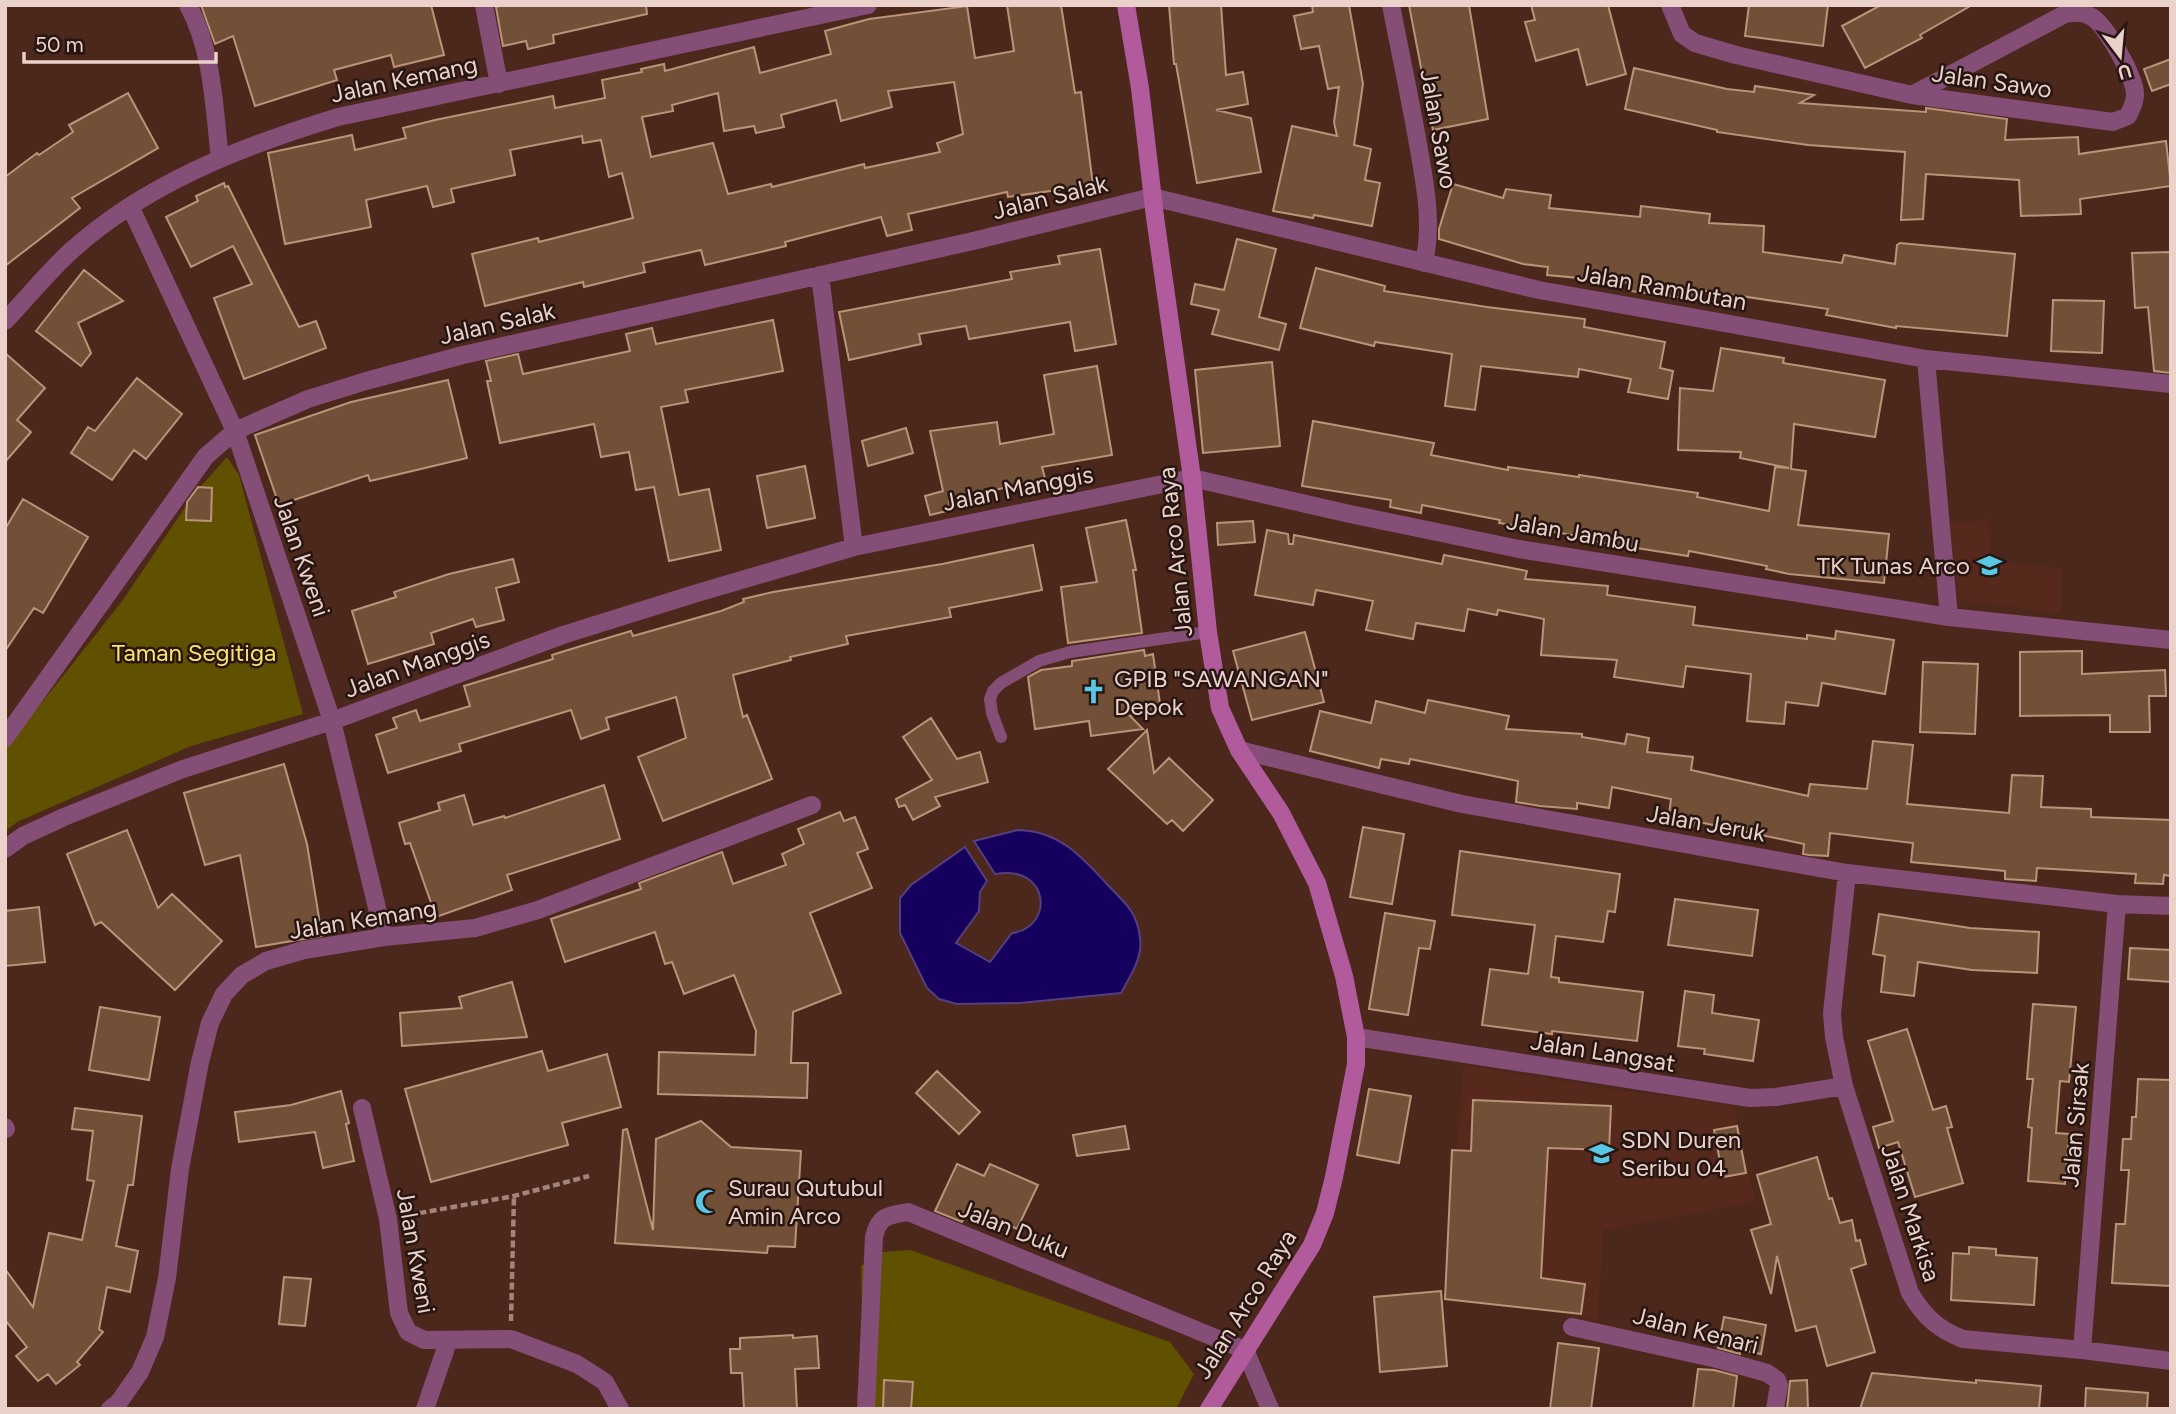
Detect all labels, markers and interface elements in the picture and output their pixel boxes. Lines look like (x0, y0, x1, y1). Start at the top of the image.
scale bar (24, 21, 217, 65)
north arrow (2085, 21, 2155, 91)
text: 50 m (35, 32, 84, 57)
street label: Jalan Kemang (328, 49, 480, 109)
street label: Jalan Sawo (1930, 58, 2054, 104)
text: U (2115, 59, 2134, 85)
street label: Jalan Sawo (1414, 67, 1464, 191)
street label: Jalan Salak (989, 169, 1111, 225)
street label: Jalan Rambutan (1575, 258, 1749, 316)
street label: Jalan Salak (436, 296, 558, 350)
street label: Jalan Manggis (940, 459, 1096, 517)
street label: Jalan Arco Raya (1152, 466, 1198, 638)
street label: Jalan Kweni (268, 491, 336, 621)
street label: Jalan Jambu (1505, 506, 1641, 558)
place label: TK Tunas Arco (1817, 551, 1970, 580)
school or university icon: TK Tunas Arco (1976, 551, 2004, 579)
street label: Jalan Manggis (340, 624, 494, 704)
park label: Taman Segitiga (112, 638, 276, 667)
place label: GPIB "SAWANGAN" Depok (1114, 664, 1329, 721)
church icon: GPIB "SAWANGAN" Depok (1080, 678, 1108, 706)
street label: Jalan Jeruk (1644, 798, 1768, 848)
street label: Jalan Kemang (287, 893, 439, 945)
street label: Jalan Langsat (1529, 1026, 1677, 1078)
street label: Jalan Sirsak (2055, 1061, 2095, 1188)
place label: SDN Duren Seribu 04 (1621, 1125, 1741, 1182)
school or university icon: SDN Duren Seribu 04 (1587, 1139, 1615, 1167)
street label: Jalan Markisa (1875, 1141, 1947, 1285)
place label: Surau Qutubul Amin Arco (728, 1173, 883, 1230)
street label: Jalan Kweni (391, 1186, 441, 1316)
mosque icon: Surau Qutubul Amin Arco (694, 1187, 722, 1215)
street label: Jalan Duku (955, 1194, 1073, 1264)
street label: Jalan Arco Raya (1188, 1224, 1302, 1384)
street label: Jalan Kenari (1630, 1300, 1762, 1360)

